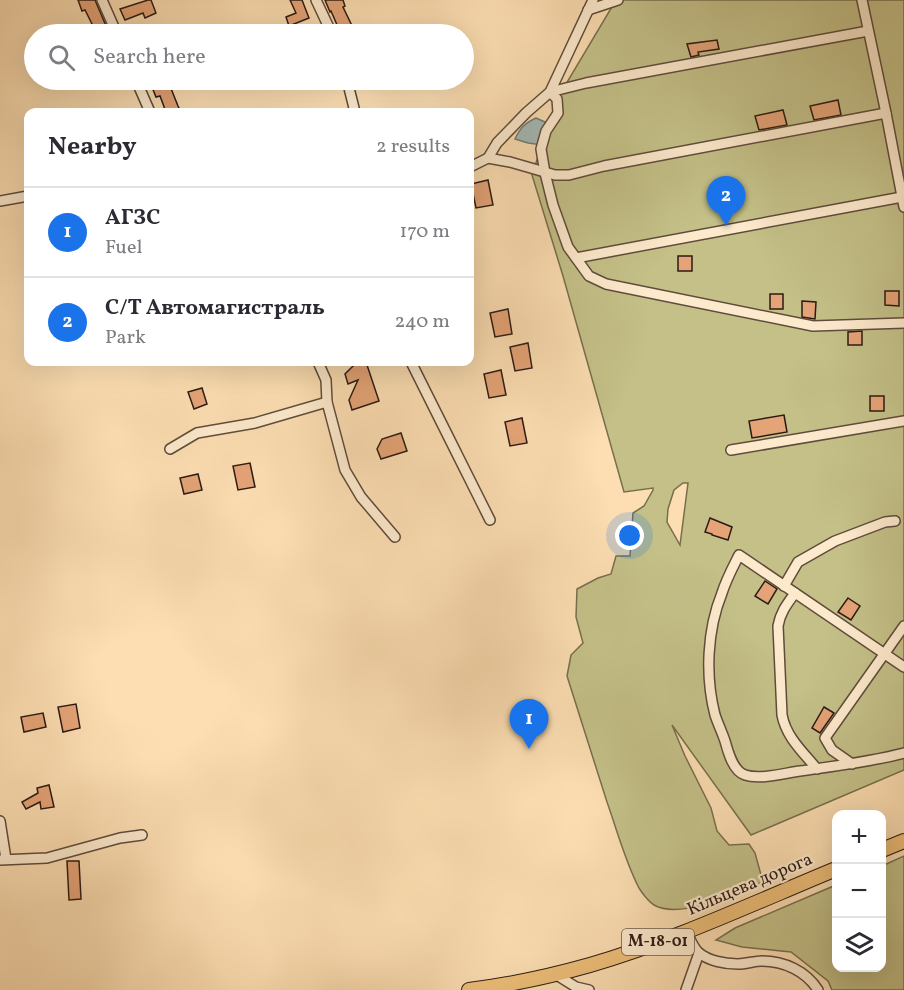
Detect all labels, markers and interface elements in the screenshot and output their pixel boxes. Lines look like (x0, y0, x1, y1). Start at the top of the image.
search box (24, 24, 474, 90)
icon: search (45, 41, 78, 74)
text: Search here (93, 42, 206, 73)
text: Nearby (48, 129, 137, 165)
text: 2 results (376, 133, 450, 161)
pin: 2 (706, 176, 746, 226)
text: АГЗС (105, 203, 160, 234)
text: 1 (63, 218, 72, 246)
text: 170 m (400, 218, 450, 246)
text: Fuel (105, 234, 142, 262)
text: С/Т Автомагистраль (105, 293, 325, 324)
text: 2 (62, 308, 73, 336)
text: 240 m (395, 308, 450, 336)
text: Park (105, 324, 146, 352)
your location (615, 521, 644, 550)
pin: 1 (510, 700, 548, 749)
map controls (832, 810, 886, 972)
button: + (832, 810, 886, 864)
street label: Кільцева дорога (683, 847, 817, 923)
button: − (832, 864, 886, 918)
button: layers (832, 918, 886, 972)
road number: М-18-01 (622, 929, 694, 955)

